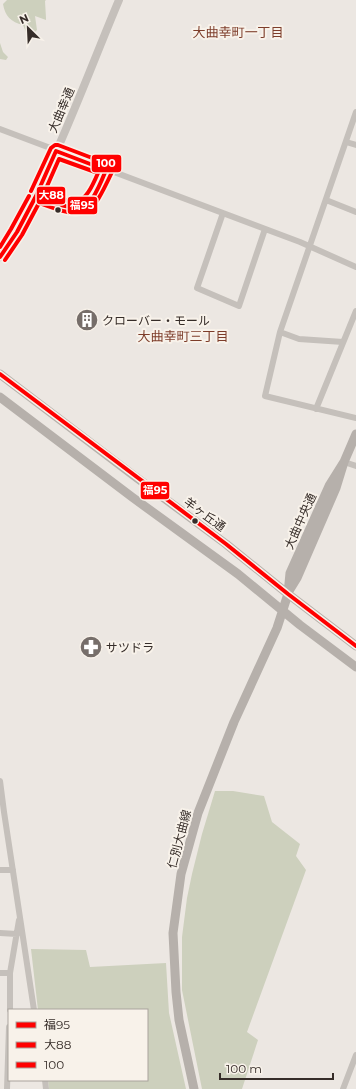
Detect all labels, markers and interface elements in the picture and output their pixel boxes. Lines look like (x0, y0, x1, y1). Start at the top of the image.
north arrow (8, 8, 48, 48)
text: N (17, 11, 31, 27)
district label: 大曲幸町一丁目 (192, 24, 284, 40)
street label: 大曲幸通 (45, 85, 77, 135)
line badge: 100 (91, 154, 122, 173)
text: 100 (96, 156, 116, 170)
line badge: 大88 (36, 186, 66, 205)
text: 大88 (38, 188, 64, 202)
line badge: 福95 (67, 196, 98, 215)
text: 福95 (70, 198, 95, 212)
unlabelled marker (53, 205, 63, 215)
building icon: クローバー・モール (74, 307, 100, 333)
place label: クローバー・モール (102, 313, 210, 328)
district label: 大曲幸町三丁目 (137, 328, 229, 344)
line badge: 福95 (140, 481, 170, 500)
text: 福95 (143, 483, 168, 497)
street label: 大曲中央通 (281, 491, 319, 551)
street label: 羊ヶ丘通 (181, 494, 229, 534)
unlabelled marker (190, 516, 200, 526)
pharmacy icon: サツドラ (78, 634, 104, 660)
place label: サツドラ (106, 640, 154, 655)
street label: 仁別大曲線 (164, 808, 194, 870)
legend (8, 1009, 148, 1081)
text: 福95 (44, 1017, 70, 1032)
text: 大88 (44, 1037, 72, 1052)
scale bar (220, 1055, 333, 1081)
text: 100 (44, 1057, 64, 1072)
text: 100 m (226, 1061, 262, 1076)

